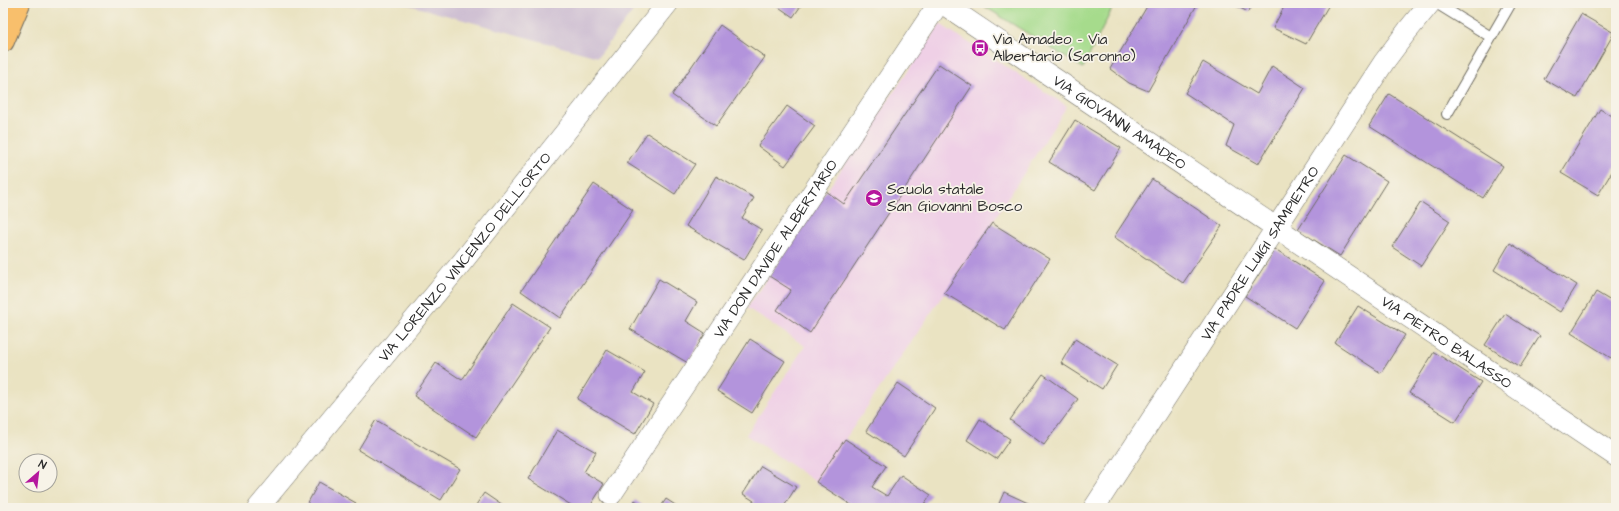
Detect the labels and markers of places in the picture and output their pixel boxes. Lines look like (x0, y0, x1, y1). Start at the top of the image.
place label: Via Amadeo - Via Albertario (Saronno) (993, 29, 1136, 67)
bus stop icon: Via Amadeo - Via Albertario (Saronno) (970, 38, 990, 58)
place label: Scuola statale San Giovanni Bosco (887, 179, 1023, 217)
school or university icon: Scuola statale San Giovanni Bosco (864, 188, 884, 208)

